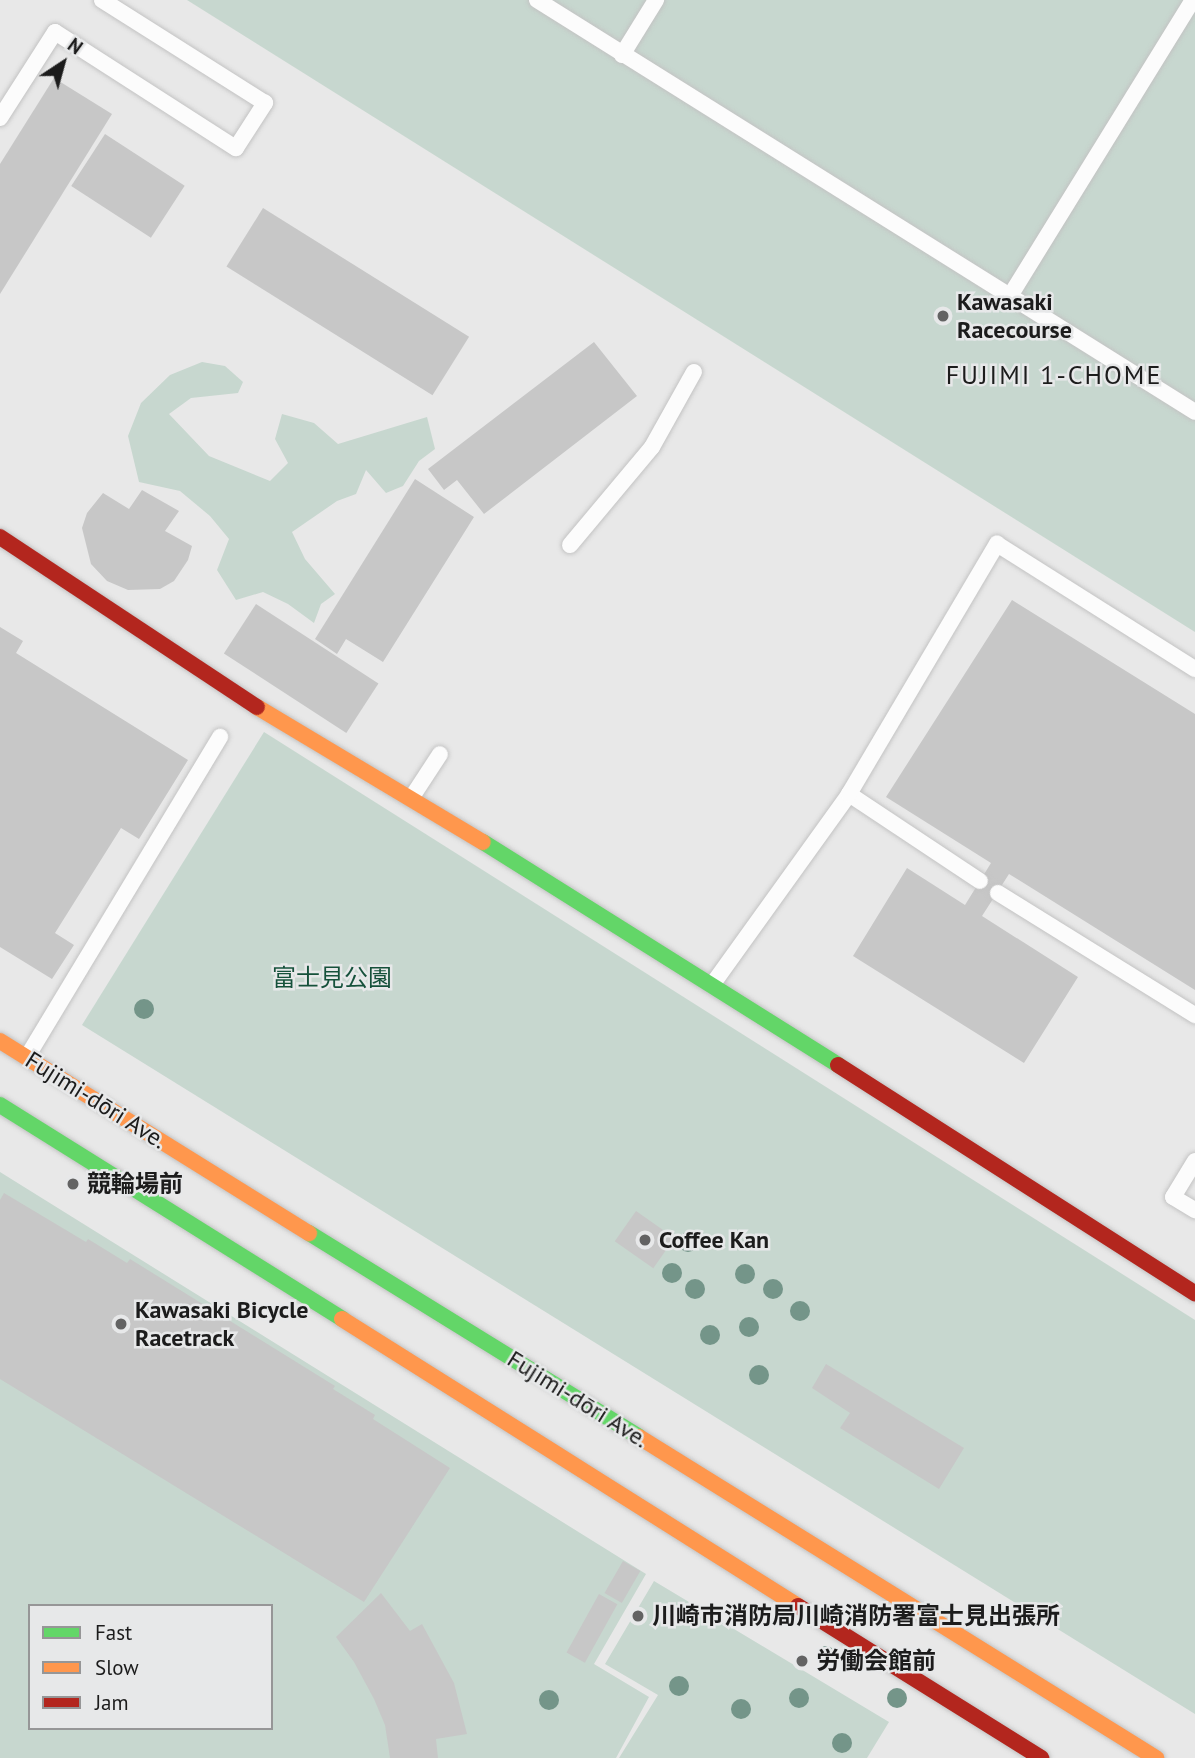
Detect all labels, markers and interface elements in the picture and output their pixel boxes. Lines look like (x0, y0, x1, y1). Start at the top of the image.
north arrow (28, 28, 98, 98)
text: N (63, 33, 87, 59)
place label: Kawasaki Racecourse (957, 288, 1072, 344)
marker: Kawasaki Racecourse (935, 308, 951, 324)
district label: FUJIMI 1-CHOME (947, 359, 1161, 391)
park label: 富士見公園 (272, 964, 392, 992)
street label: Fujimi-dōri Ave. (20, 1045, 172, 1155)
place label: 競輪場前 (87, 1170, 183, 1198)
marker: 競輪場前 (65, 1176, 81, 1192)
place label: Coffee Kan (659, 1226, 769, 1254)
marker: Coffee Kan (637, 1232, 653, 1248)
place label: Kawasaki Bicycle Racetrack (135, 1296, 308, 1352)
marker: Kawasaki Bicycle Racetrack (113, 1316, 129, 1332)
street label: Fujimi-dōri Ave. (502, 1344, 654, 1454)
place label: 川崎市消防局川崎消防署富士見出張所 (652, 1602, 1060, 1630)
legend (28, 1604, 273, 1730)
marker: 川崎市消防局川崎消防署富士見出張所 (630, 1608, 646, 1624)
text: Fast (95, 1619, 132, 1646)
place label: 労働会館前 (816, 1647, 936, 1675)
marker: 労働会館前 (794, 1653, 810, 1669)
text: Slow (95, 1654, 139, 1681)
text: Jam (95, 1689, 129, 1716)

